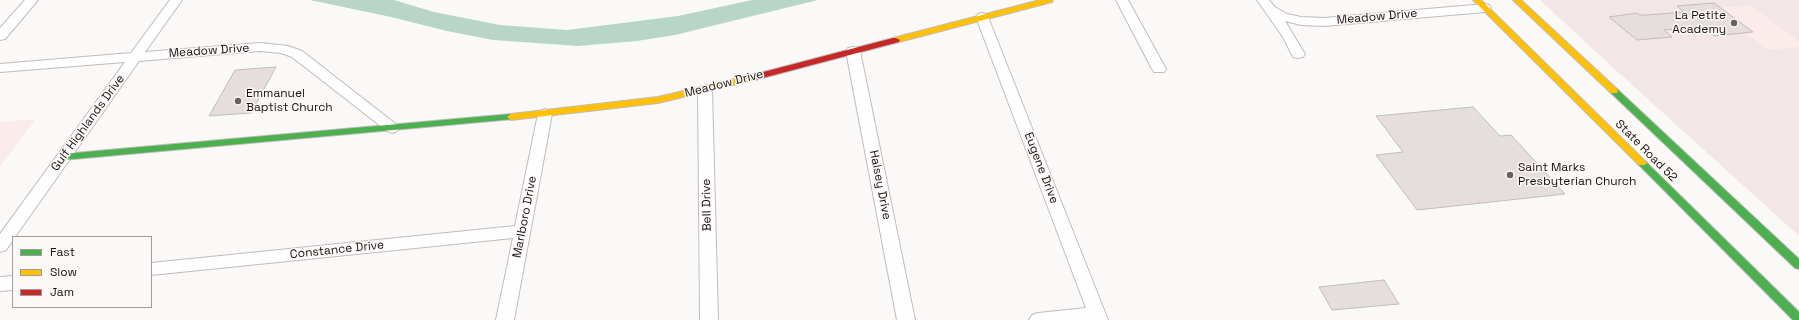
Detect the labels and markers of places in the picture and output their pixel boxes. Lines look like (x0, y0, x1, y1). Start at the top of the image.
place label: La Petite Academy (1672, 9, 1726, 37)
marker: La Petite Academy (1729, 18, 1739, 28)
place label: Emmanuel Baptist Church (246, 87, 333, 115)
marker: Emmanuel Baptist Church (233, 96, 243, 106)
place label: Saint Marks Presbyterian Church (1518, 161, 1636, 189)
marker: Saint Marks Presbyterian Church (1505, 170, 1515, 180)

